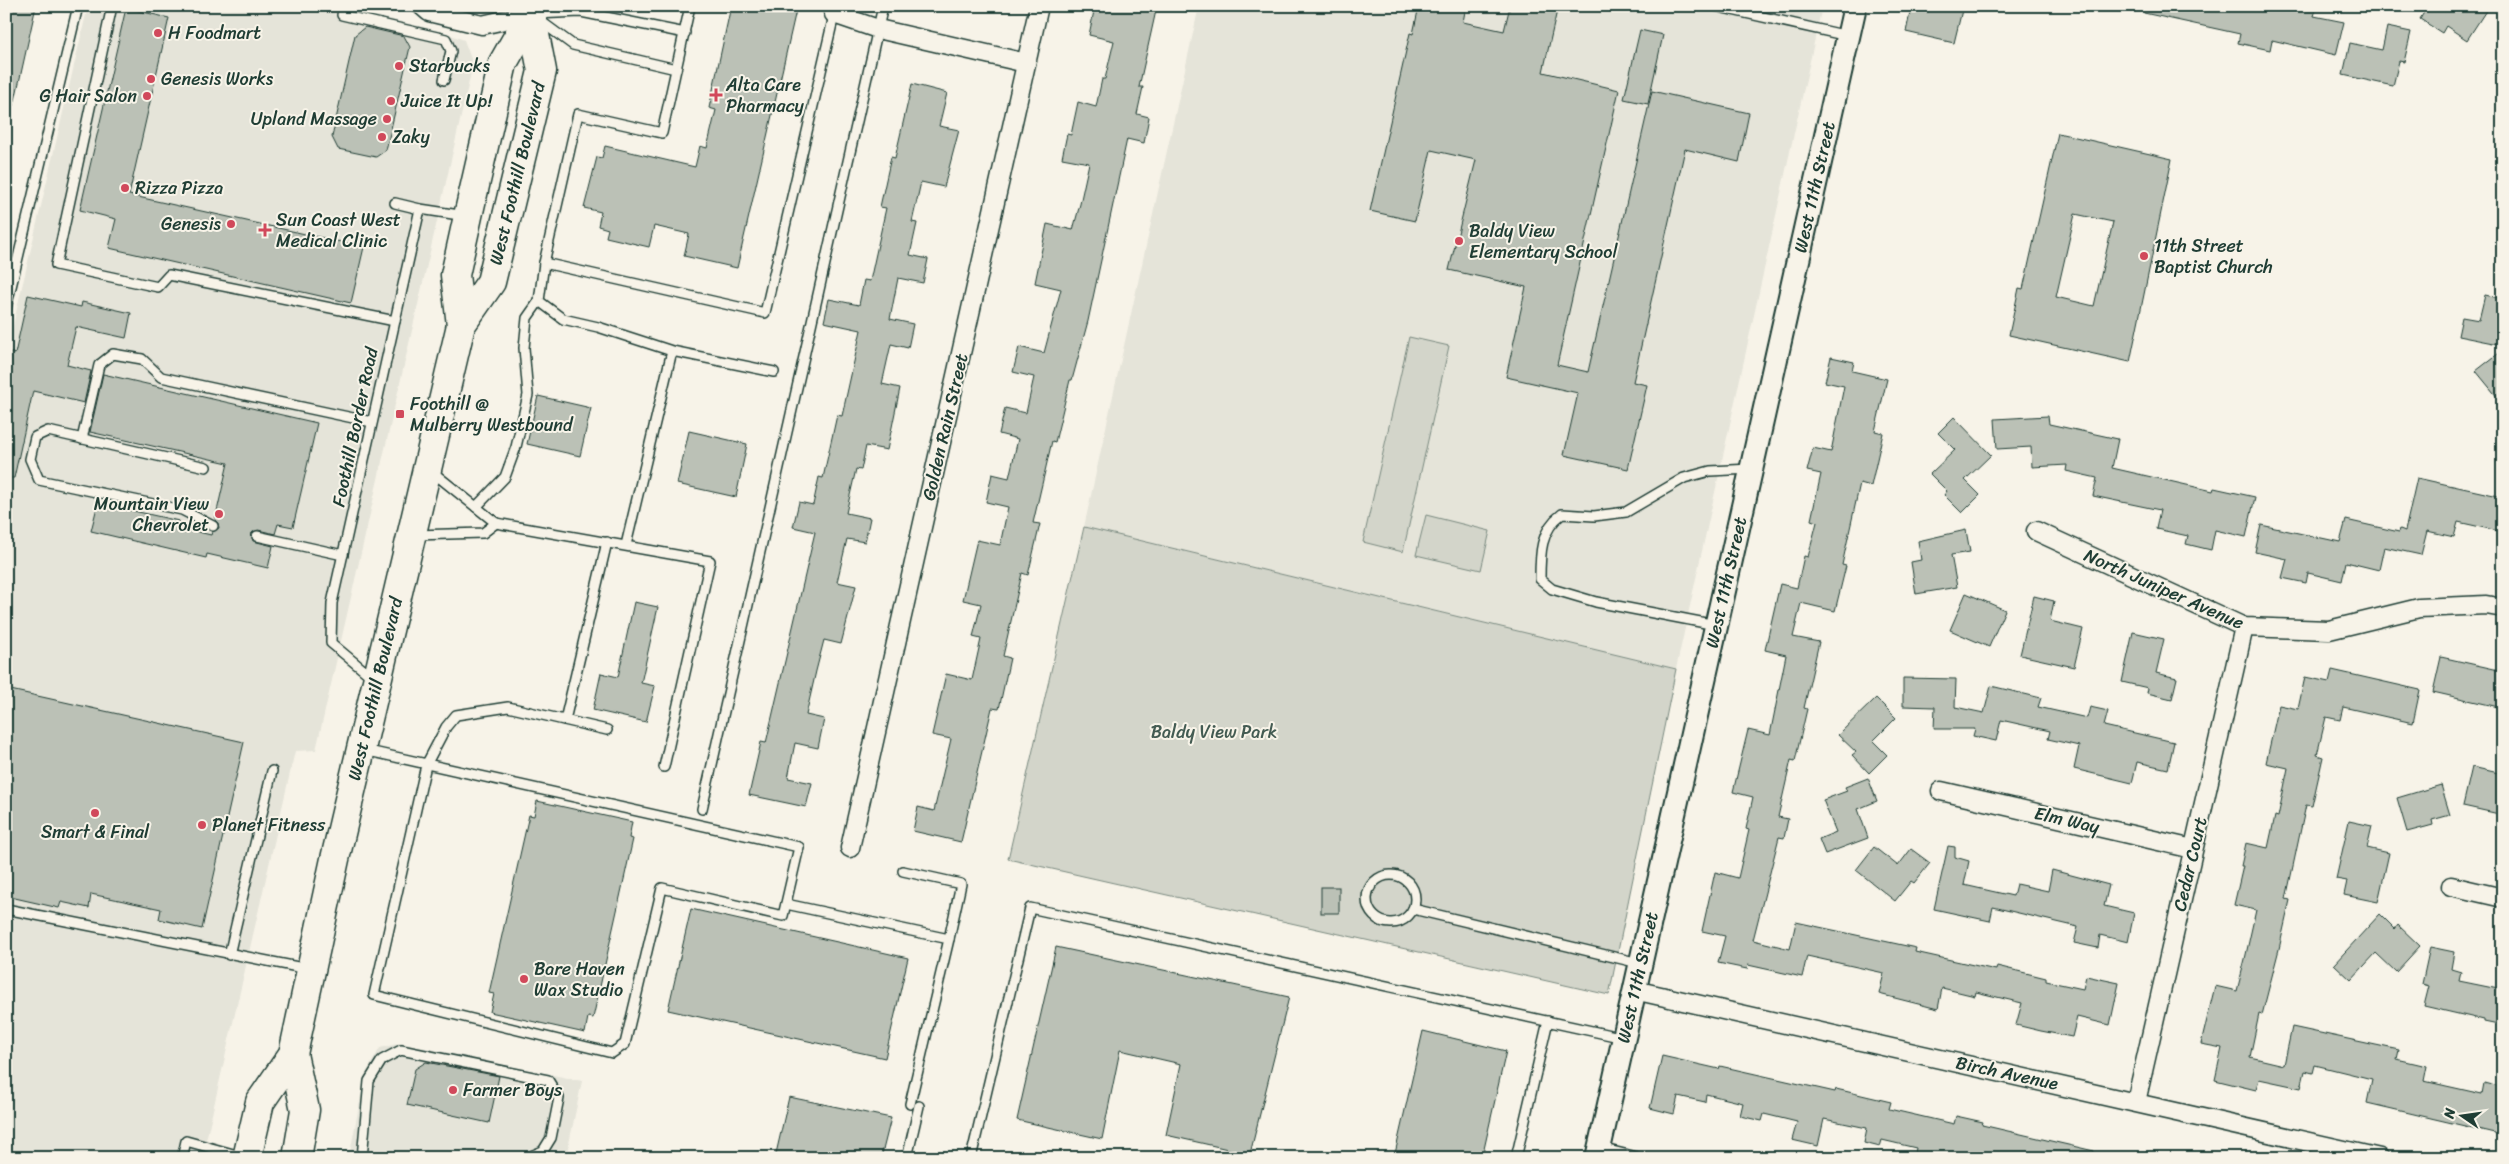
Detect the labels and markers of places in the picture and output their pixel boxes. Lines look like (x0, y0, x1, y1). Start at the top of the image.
place label: H Foodmart (168, 17, 261, 49)
marker: H Foodmart (152, 27, 164, 39)
place label: Starbucks (409, 50, 490, 82)
marker: Starbucks (393, 60, 405, 72)
place label: Genesis Works (161, 63, 274, 95)
place label: Alta Care Pharmacy (725, 69, 805, 122)
marker: Genesis Works (145, 73, 157, 85)
place label: G Hair Salon (40, 80, 137, 112)
place label: Juice It Up! (400, 85, 493, 117)
marker: Alta Care Pharmacy (710, 89, 722, 101)
marker: G Hair Salon (141, 90, 153, 102)
marker: Juice It Up! (385, 95, 397, 107)
place label: Upland Massage (251, 103, 377, 135)
marker: Upland Massage (381, 113, 393, 125)
place label: Zaky (392, 121, 430, 153)
marker: Zaky (376, 131, 388, 143)
place label: Rizza Pizza (135, 172, 223, 204)
marker: Rizza Pizza (119, 182, 131, 194)
place label: Sun Coast West Medical Clinic (276, 204, 401, 257)
place label: Genesis (161, 208, 222, 240)
place label: Baldy View Elementary School (1469, 215, 1618, 268)
marker: Genesis (225, 218, 237, 230)
marker: Sun Coast West Medical Clinic (258, 223, 272, 237)
place label: 11th Street Baptist Church (2154, 230, 2273, 283)
marker: Baldy View Elementary School (1453, 235, 1465, 247)
marker: 11th Street Baptist Church (2138, 250, 2150, 262)
place label: Foothill @ Mulberry Westbound (410, 388, 574, 441)
marker: Foothill @ Mulberry Westbound (394, 408, 406, 420)
place label: Mountain View Chevrolet (94, 488, 210, 541)
marker: Mountain View Chevrolet (213, 508, 225, 520)
marker: Smart & Final (89, 807, 101, 819)
place label: Planet Fitness (212, 809, 326, 841)
place label: Smart & Final (41, 816, 150, 848)
marker: Planet Fitness (196, 819, 208, 831)
place label: Bare Haven Wax Studio (534, 953, 625, 1006)
marker: Bare Haven Wax Studio (518, 973, 530, 985)
place label: Farmer Boys (463, 1074, 563, 1106)
marker: Farmer Boys (447, 1084, 459, 1096)

